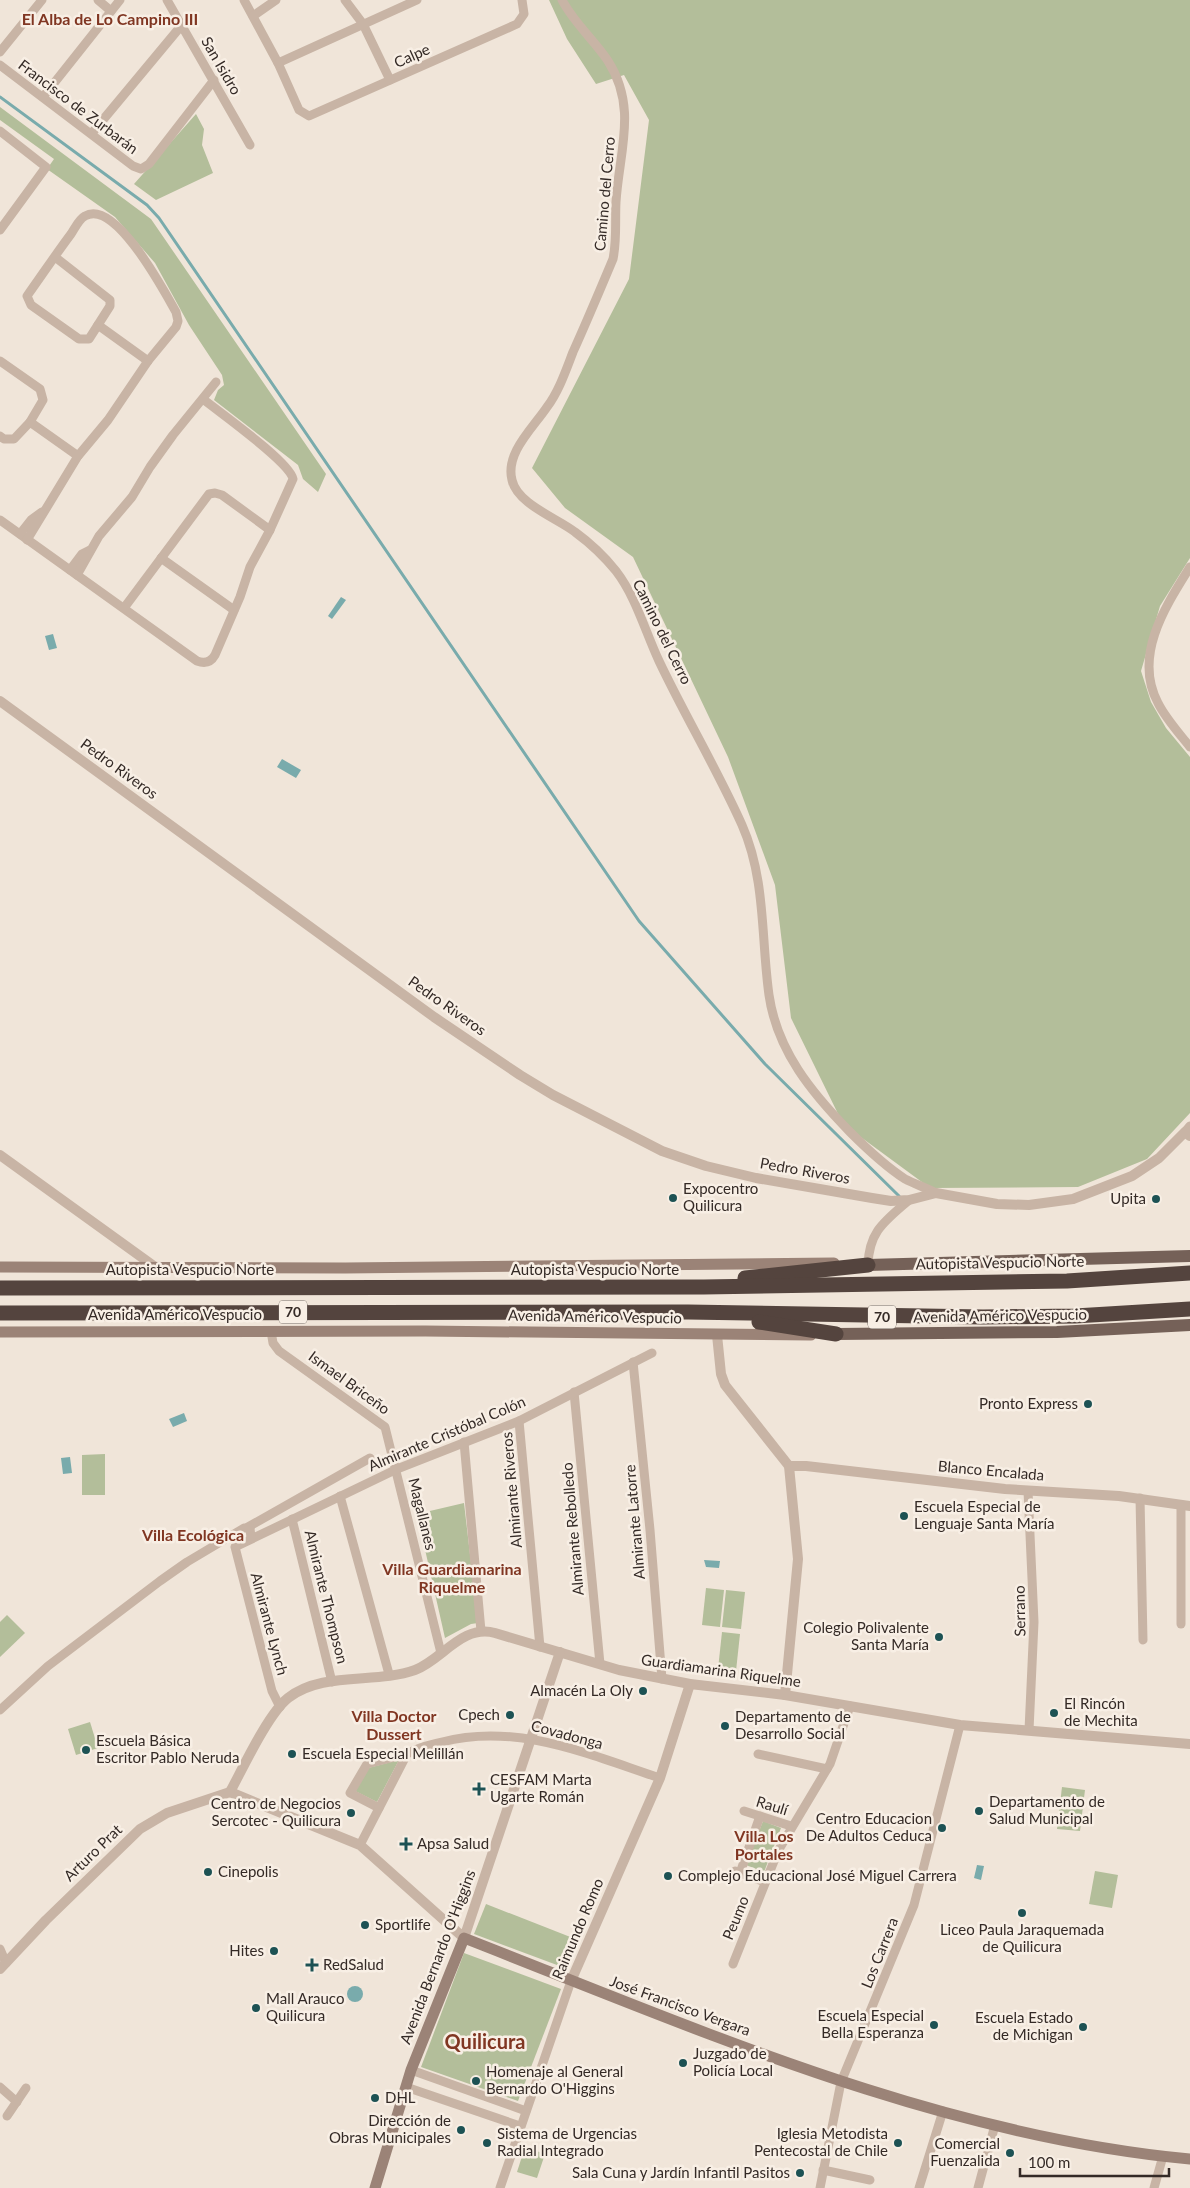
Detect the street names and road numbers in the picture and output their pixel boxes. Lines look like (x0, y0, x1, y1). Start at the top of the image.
street label: San Isidro (198, 33, 246, 98)
street label: Calpe (391, 39, 432, 71)
street label: Francisco de Zurbarán (15, 55, 142, 157)
street label: Camino del Cerro (590, 136, 618, 252)
street label: Camino del Cerro (630, 576, 696, 687)
street label: Pedro Riveros (78, 734, 162, 802)
street label: Pedro Riveros (405, 972, 490, 1039)
street label: Pedro Riveros (759, 1153, 852, 1187)
street label: Autopista Vespucio Norte (916, 1252, 1084, 1272)
street label: Autopista Vespucio Norte (106, 1260, 274, 1278)
street label: Autopista Vespucio Norte (511, 1260, 679, 1278)
road number: 70 (279, 1300, 307, 1324)
street label: Avenida Américo Vespucio (913, 1304, 1087, 1326)
street label: Avenida Américo Vespucio (88, 1305, 262, 1323)
street label: Avenida Américo Vespucio (508, 1305, 682, 1327)
road number: 70 (868, 1305, 896, 1328)
street label: Ismael Briceño (305, 1347, 394, 1418)
street label: Almirante Cristóbal Colón (365, 1392, 528, 1474)
street label: Almirante Riveros (497, 1431, 525, 1549)
street label: Blanco Encalada (937, 1456, 1045, 1484)
street label: Almirante Rebolledo (557, 1462, 587, 1596)
street label: Almirante Latorre (620, 1464, 648, 1580)
street label: Magallanes (405, 1476, 441, 1552)
street label: Almirante Thompson (302, 1528, 352, 1665)
street label: Almirante Lynch (248, 1570, 292, 1677)
street label: Serrano (1010, 1585, 1028, 1637)
street label: Guardiamarina Riquelme (640, 1650, 802, 1690)
street label: Covadonga (529, 1716, 605, 1752)
street label: Raulí (754, 1792, 792, 1819)
street label: Arturo Prat (60, 1820, 126, 1884)
street label: Avenida Bernardo O'Higgins (395, 1867, 479, 2046)
street label: Raimundo Romo (548, 1875, 607, 1982)
street label: Peumo (718, 1893, 752, 1942)
street label: Los Carrera (857, 1915, 901, 1991)
street label: José Francisco Vergara (608, 1971, 753, 2039)

